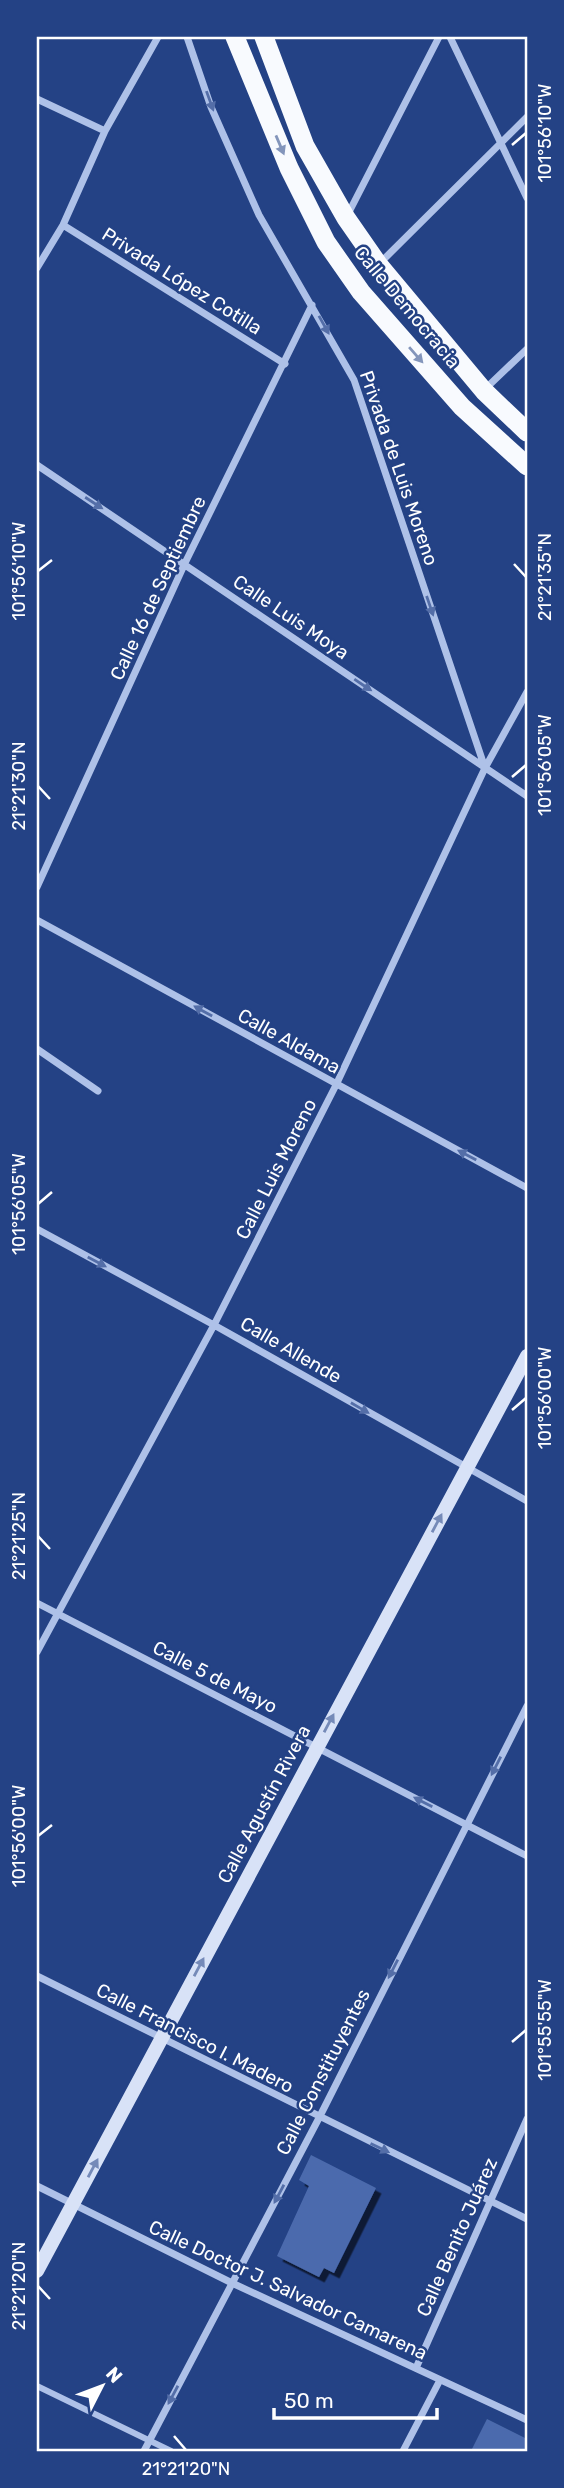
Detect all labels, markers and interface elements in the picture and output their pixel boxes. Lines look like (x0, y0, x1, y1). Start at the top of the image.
text: 101°56'10"W (534, 84, 556, 182)
one-way arrow (204, 91, 215, 112)
one-way arrow (274, 135, 285, 156)
street label: Privada López Cotilla (98, 222, 266, 340)
street label: Calle Democracia (349, 241, 465, 373)
one-way arrow (318, 316, 330, 335)
one-way arrow (408, 346, 424, 364)
street label: Privada de Luis Moreno (355, 368, 443, 568)
street label: Calle 16 de Septiembre (105, 492, 211, 684)
one-way arrow (84, 496, 103, 509)
text: 101°56'10"W (8, 522, 30, 620)
text: 21°21'35"N (534, 533, 556, 621)
street label: Calle Luis Moya (229, 570, 353, 664)
one-way arrow (425, 596, 436, 617)
one-way arrow (354, 678, 373, 691)
text: 101°56'05"W (534, 714, 556, 816)
text: 21°21'30"N (8, 742, 30, 830)
street label: Calle Aldama (234, 1003, 344, 1079)
one-way arrow (193, 1005, 213, 1017)
street label: Calle Luis Moreno (231, 1095, 321, 1243)
one-way arrow (457, 1150, 477, 1161)
text: 101°56'05"W (8, 1153, 30, 1255)
one-way arrow (87, 1256, 107, 1267)
street label: Calle Allende (236, 1312, 346, 1388)
text: 101°56'00"W (534, 1347, 556, 1449)
one-way arrow (350, 1402, 370, 1414)
text: 21°21'25"N (8, 1492, 30, 1580)
one-way arrow (431, 1513, 443, 1532)
street label: Calle 5 de Mayo (149, 1636, 281, 1718)
one-way arrow (323, 1713, 335, 1733)
street label: Calle Agustín Rivera (213, 1721, 315, 1887)
one-way arrow (490, 1757, 502, 1777)
text: 101°56'00"W (8, 1785, 30, 1887)
one-way arrow (413, 1796, 433, 1808)
one-way arrow (193, 1957, 205, 1977)
one-way arrow (388, 1960, 400, 1980)
street label: Calle Francisco I. Madero (92, 1978, 298, 2098)
text: 101°55'55"W (534, 1979, 556, 2081)
street label: Calle Constituyentes (271, 1985, 375, 2159)
one-way arrow (370, 2142, 390, 2153)
street label: Calle Benito Juárez (412, 2154, 502, 2320)
one-way arrow (87, 2158, 98, 2178)
one-way arrow (273, 2184, 285, 2204)
street label: Calle Doctor J. Salvador Camarena (145, 2215, 431, 2365)
text: 21°21'20"N (8, 2242, 30, 2330)
north arrow (66, 2352, 136, 2422)
text: N (101, 2362, 127, 2388)
scale bar (274, 2376, 436, 2420)
one-way arrow (167, 2386, 179, 2405)
text: 50 m (284, 2388, 334, 2413)
text: 21°21'20"N (142, 2458, 230, 2480)

